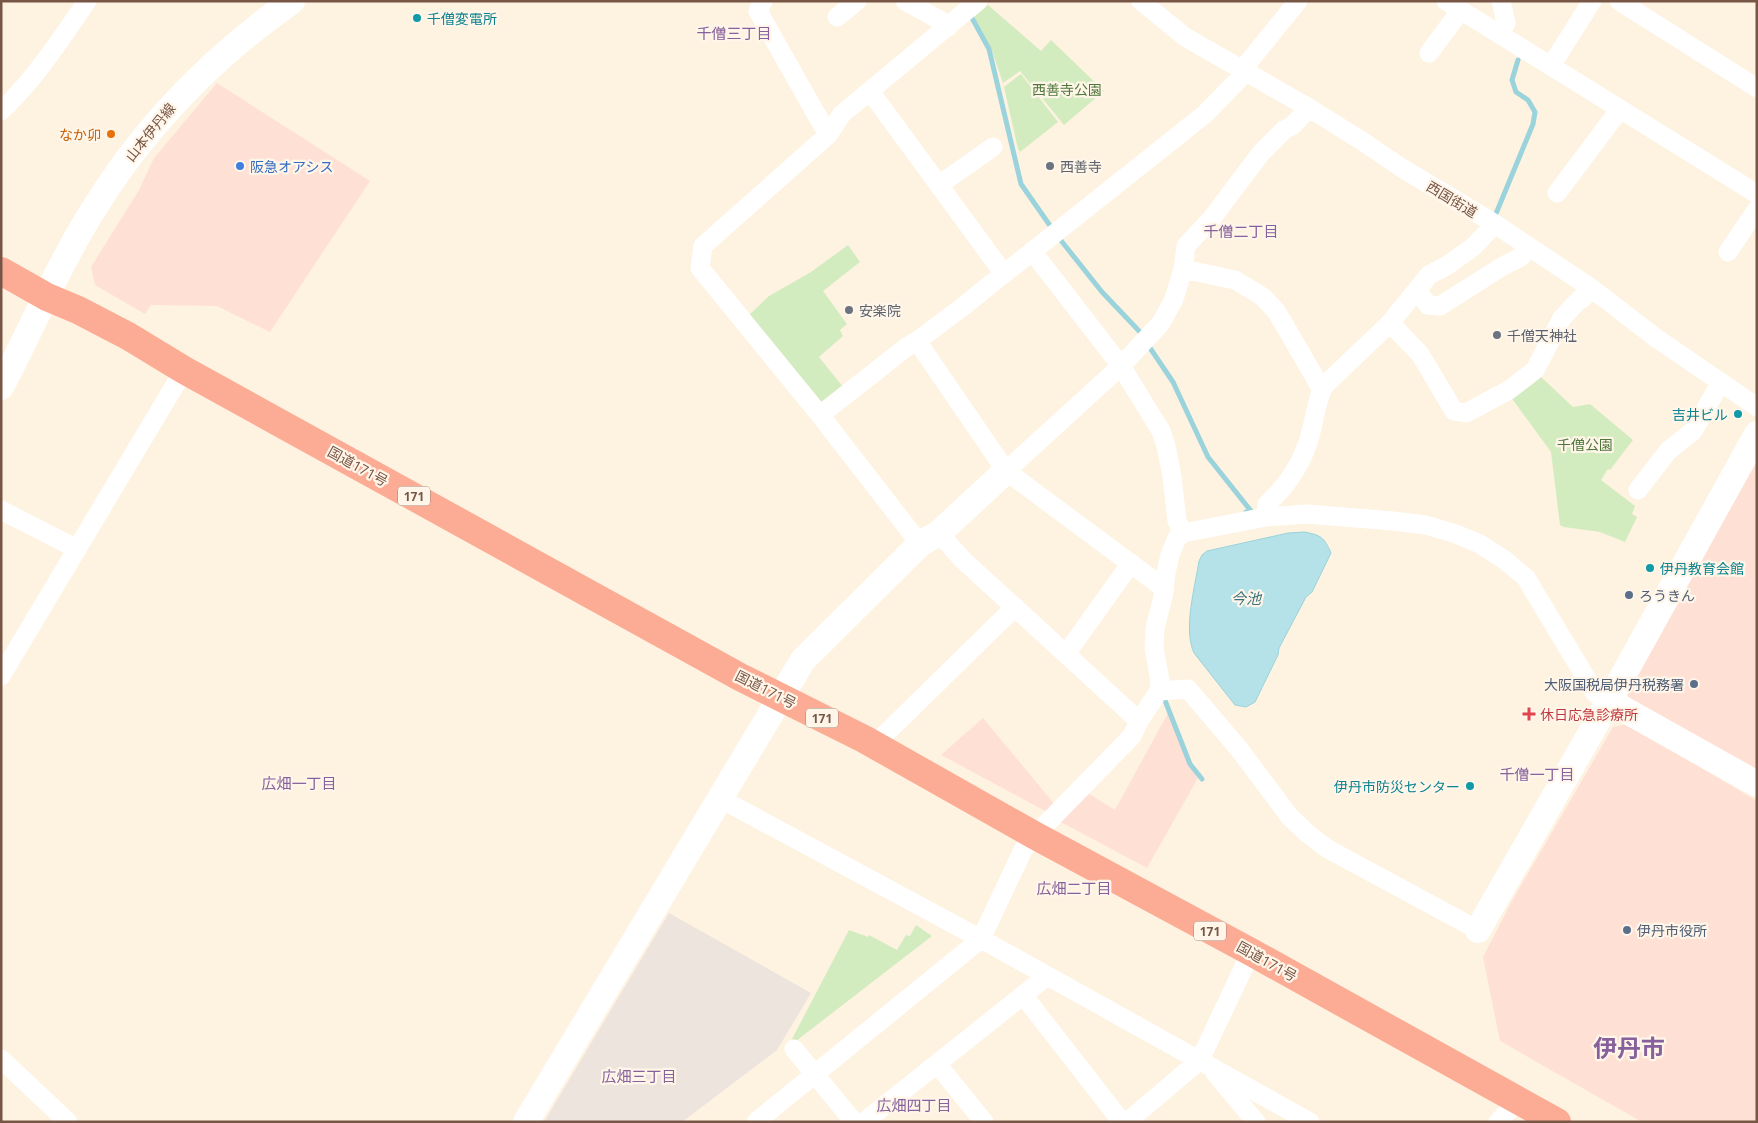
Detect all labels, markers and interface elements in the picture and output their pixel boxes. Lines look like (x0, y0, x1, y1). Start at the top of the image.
place label: 千僧変電所 (427, 9, 497, 28)
marker: 千僧変電所 (411, 12, 423, 24)
district label: 千僧三丁目 (696, 23, 772, 43)
park label: 西善寺公園 (1032, 80, 1102, 99)
street label: 山本伊丹線 (121, 99, 179, 165)
place label: なか卯 (59, 125, 101, 144)
marker: なか卯 (105, 128, 117, 140)
place label: 阪急オアシス (250, 157, 333, 176)
place label: 西善寺 (1060, 157, 1102, 176)
marker: 阪急オアシス (234, 160, 246, 172)
marker: 西善寺 (1044, 160, 1056, 172)
street label: 西国街道 (1423, 176, 1481, 222)
district label: 千僧二丁目 (1203, 221, 1279, 241)
place label: 安楽院 (859, 301, 901, 320)
marker: 安楽院 (843, 304, 855, 316)
place label: 千僧天神社 (1507, 326, 1577, 345)
marker: 千僧天神社 (1491, 329, 1503, 341)
place label: 吉井ビル (1672, 405, 1728, 424)
marker: 吉井ビル (1732, 408, 1744, 420)
park label: 千僧公園 (1557, 435, 1613, 454)
street label: 国道171号 (325, 442, 391, 490)
road number: 171 (398, 486, 430, 506)
place label: 伊丹教育会館 (1660, 559, 1744, 578)
marker: 伊丹教育会館 (1644, 562, 1656, 574)
place label: ろうきん (1639, 586, 1695, 605)
water label: 今池 (1231, 588, 1263, 608)
marker: ろうきん (1623, 589, 1635, 601)
street label: 国道171号 (732, 666, 800, 712)
place label: 大阪国税局伊丹税務署 (1544, 675, 1684, 694)
marker: 大阪国税局伊丹税務署 (1688, 678, 1700, 690)
place label: 休日応急診療所 (1540, 705, 1638, 724)
marker: 休日応急診療所 (1522, 707, 1536, 721)
road number: 171 (806, 708, 838, 728)
district label: 千僧一丁目 (1499, 764, 1575, 784)
district label: 広畑一丁目 (261, 773, 337, 793)
place label: 伊丹市防災センター (1334, 777, 1460, 796)
marker: 伊丹市防災センター (1464, 780, 1476, 792)
district label: 広畑二丁目 (1036, 878, 1112, 898)
road number: 171 (1194, 921, 1226, 940)
place label: 伊丹市役所 (1637, 921, 1707, 940)
marker: 伊丹市役所 (1621, 924, 1633, 936)
street label: 国道171号 (1234, 937, 1300, 985)
district label: 伊丹市 (1593, 1031, 1665, 1064)
district label: 広畑三丁目 (601, 1066, 677, 1086)
district label: 広畑四丁目 (876, 1095, 952, 1115)

